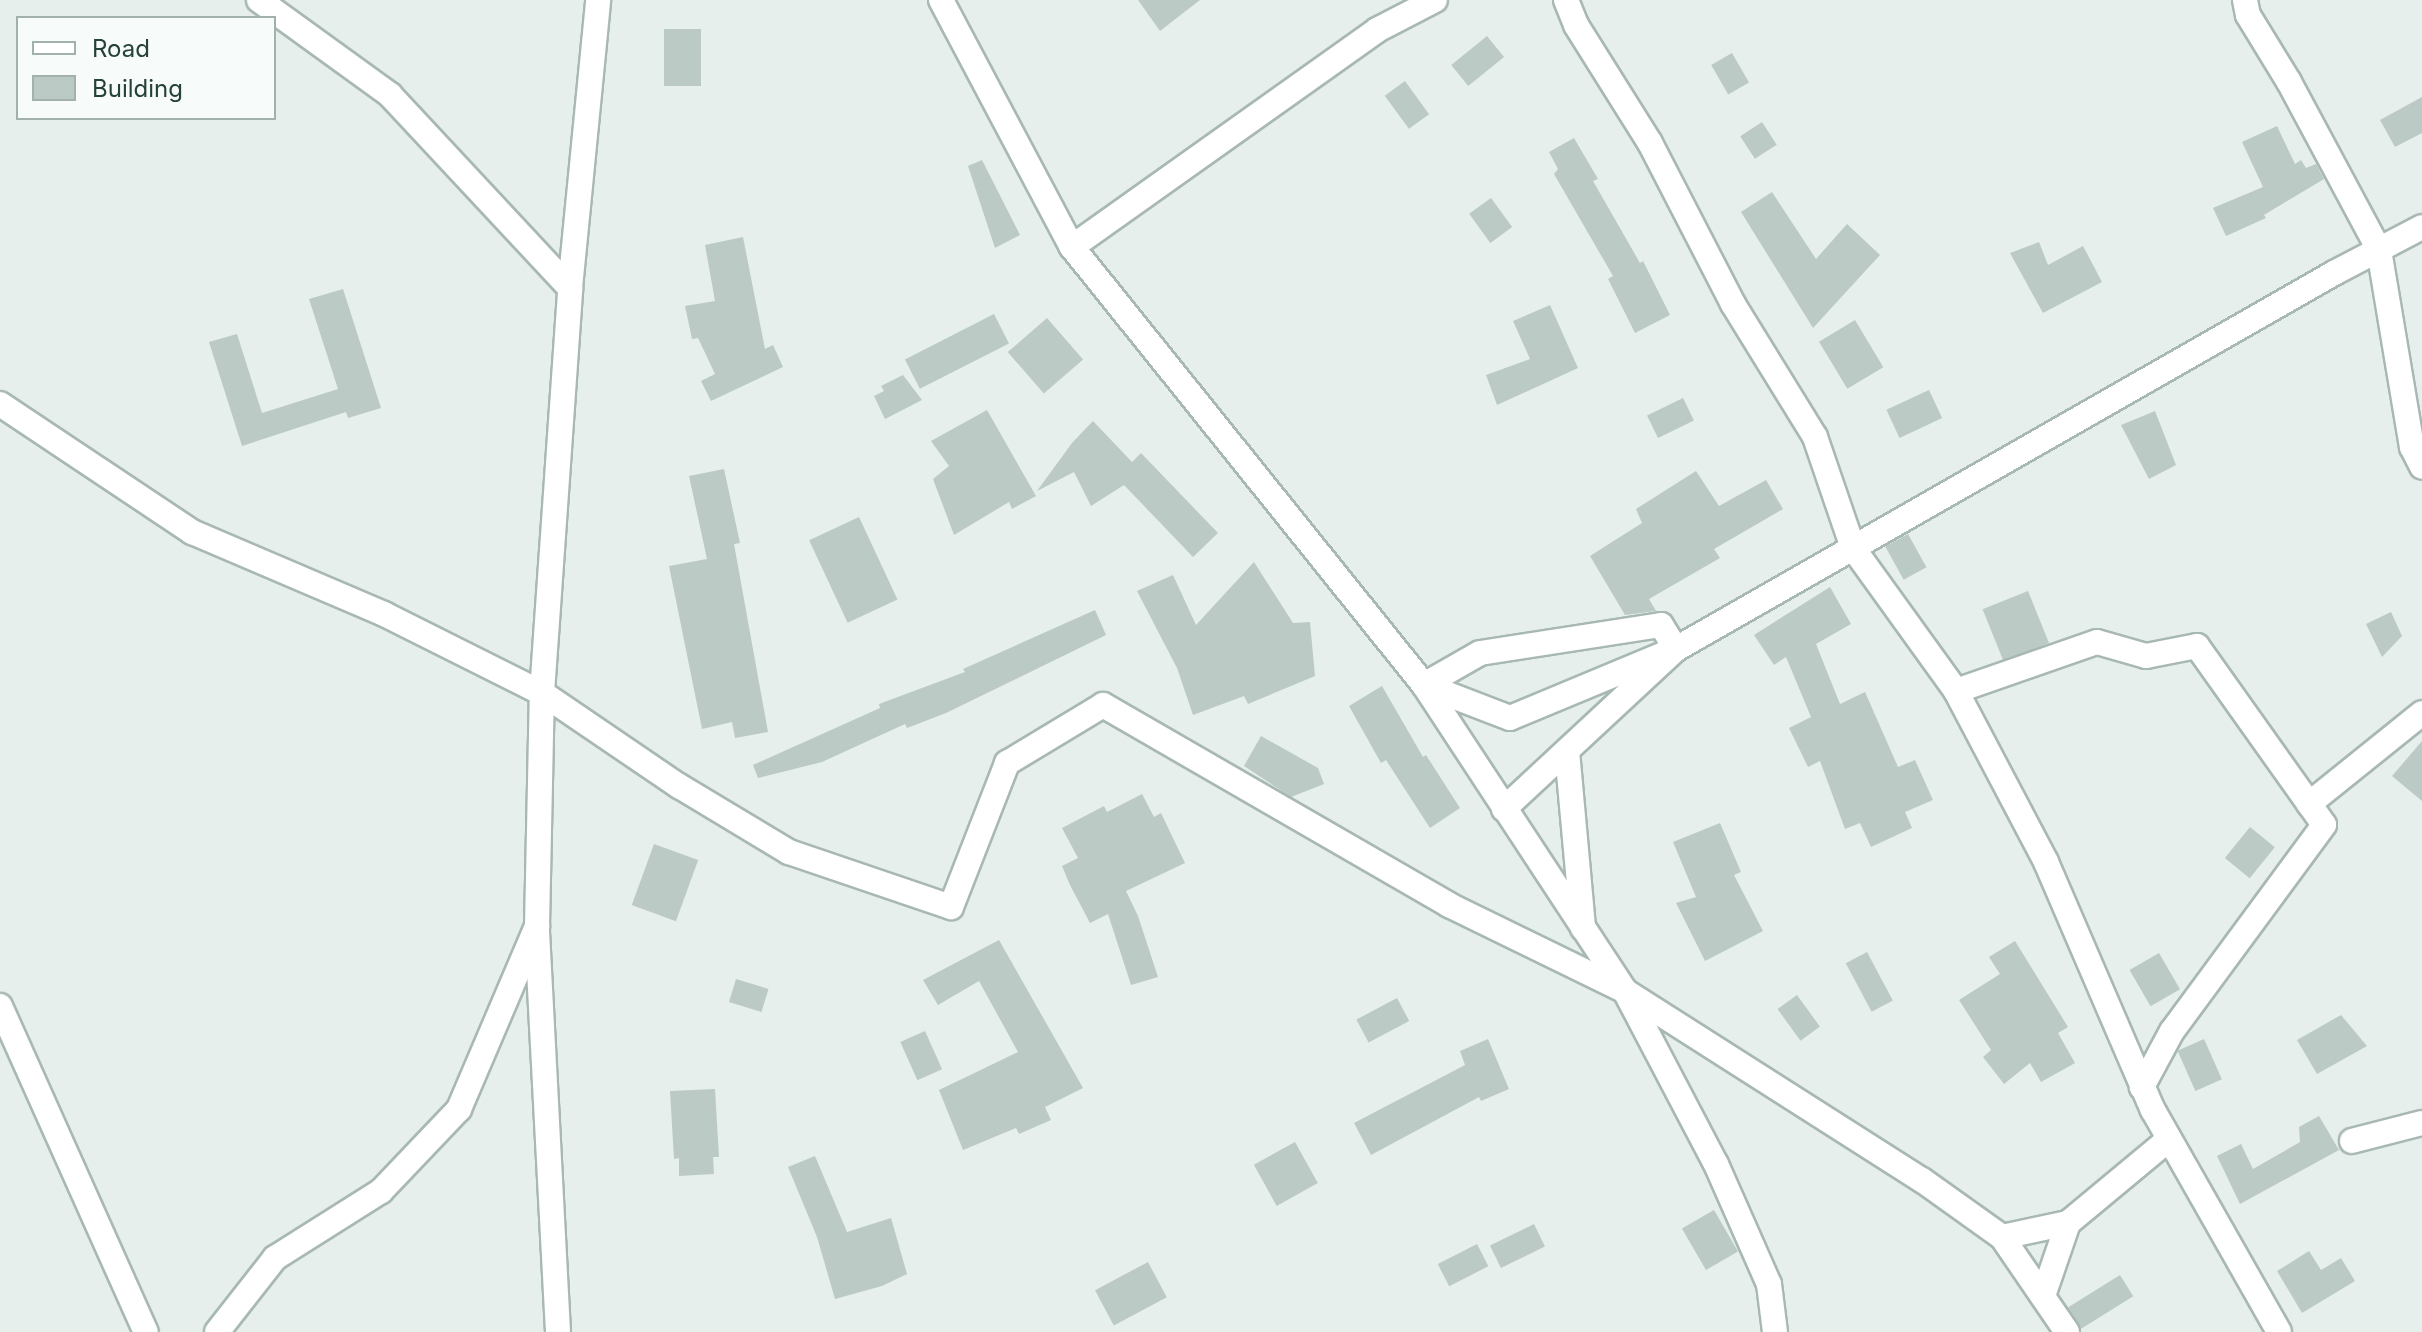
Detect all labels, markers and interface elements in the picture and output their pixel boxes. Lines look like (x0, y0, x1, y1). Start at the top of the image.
legend (16, 16, 276, 120)
text: Road (92, 34, 150, 63)
text: Building (92, 74, 183, 103)

